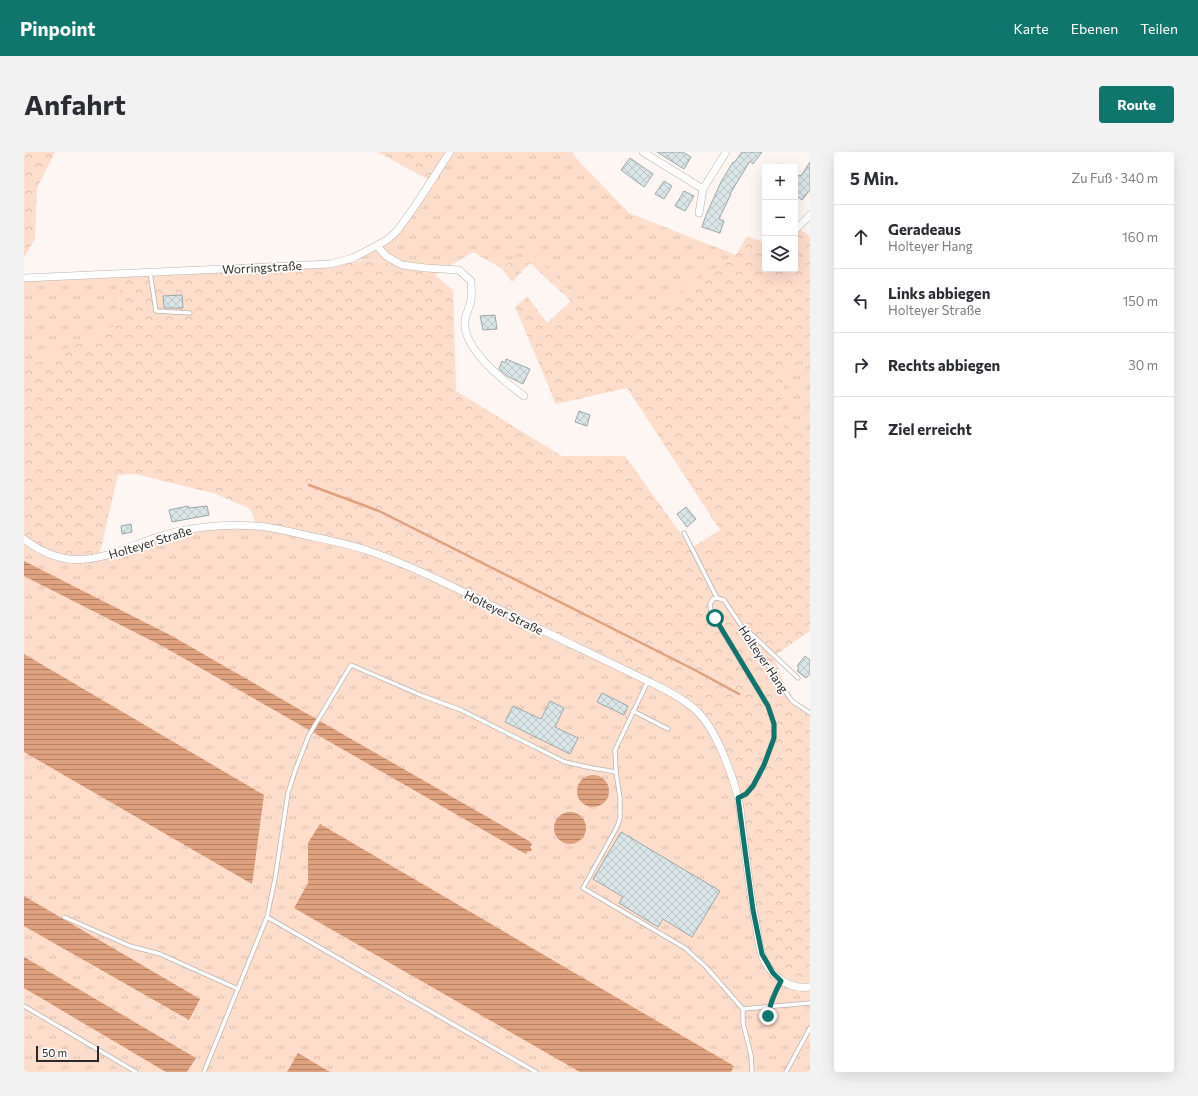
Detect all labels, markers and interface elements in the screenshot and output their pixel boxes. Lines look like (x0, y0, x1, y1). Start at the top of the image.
text: Pinpoint (20, 17, 96, 40)
text: Karte (1013, 20, 1049, 37)
text: Ebenen (1071, 20, 1118, 37)
text: Teilen (1140, 20, 1178, 37)
button: Route (1099, 86, 1174, 123)
text: Anfahrt (24, 87, 126, 121)
map controls (762, 164, 798, 272)
button: + (762, 164, 798, 200)
text: 5 Min. (850, 168, 899, 189)
text: Zu Fuß · 340 m (1072, 170, 1158, 186)
button: − (762, 200, 798, 236)
text: Geradeaus (888, 220, 961, 238)
icon: ahead (850, 226, 872, 248)
text: 160 m (1122, 229, 1158, 245)
button: layers (762, 236, 798, 272)
text: Holteyer Hang (888, 238, 973, 254)
street label: Worringstraße (222, 258, 302, 276)
text: Links abbiegen (888, 284, 990, 302)
icon: left (850, 290, 872, 312)
text: 150 m (1123, 293, 1158, 309)
text: Holteyer Straße (888, 302, 981, 318)
icon: right (850, 354, 872, 376)
text: Rechts abbiegen (888, 356, 1000, 374)
text: 30 m (1128, 357, 1158, 373)
icon: arrive (850, 418, 872, 440)
text: Ziel erreicht (888, 420, 972, 438)
street label: Holteyer Straße (107, 523, 193, 561)
street label: Holteyer Straße (462, 587, 546, 637)
route start (706, 609, 724, 627)
street label: Holteyer Hang (736, 623, 792, 696)
route end (759, 1007, 777, 1025)
scale bar (36, 1044, 99, 1063)
text: 50 m (42, 1046, 67, 1059)

